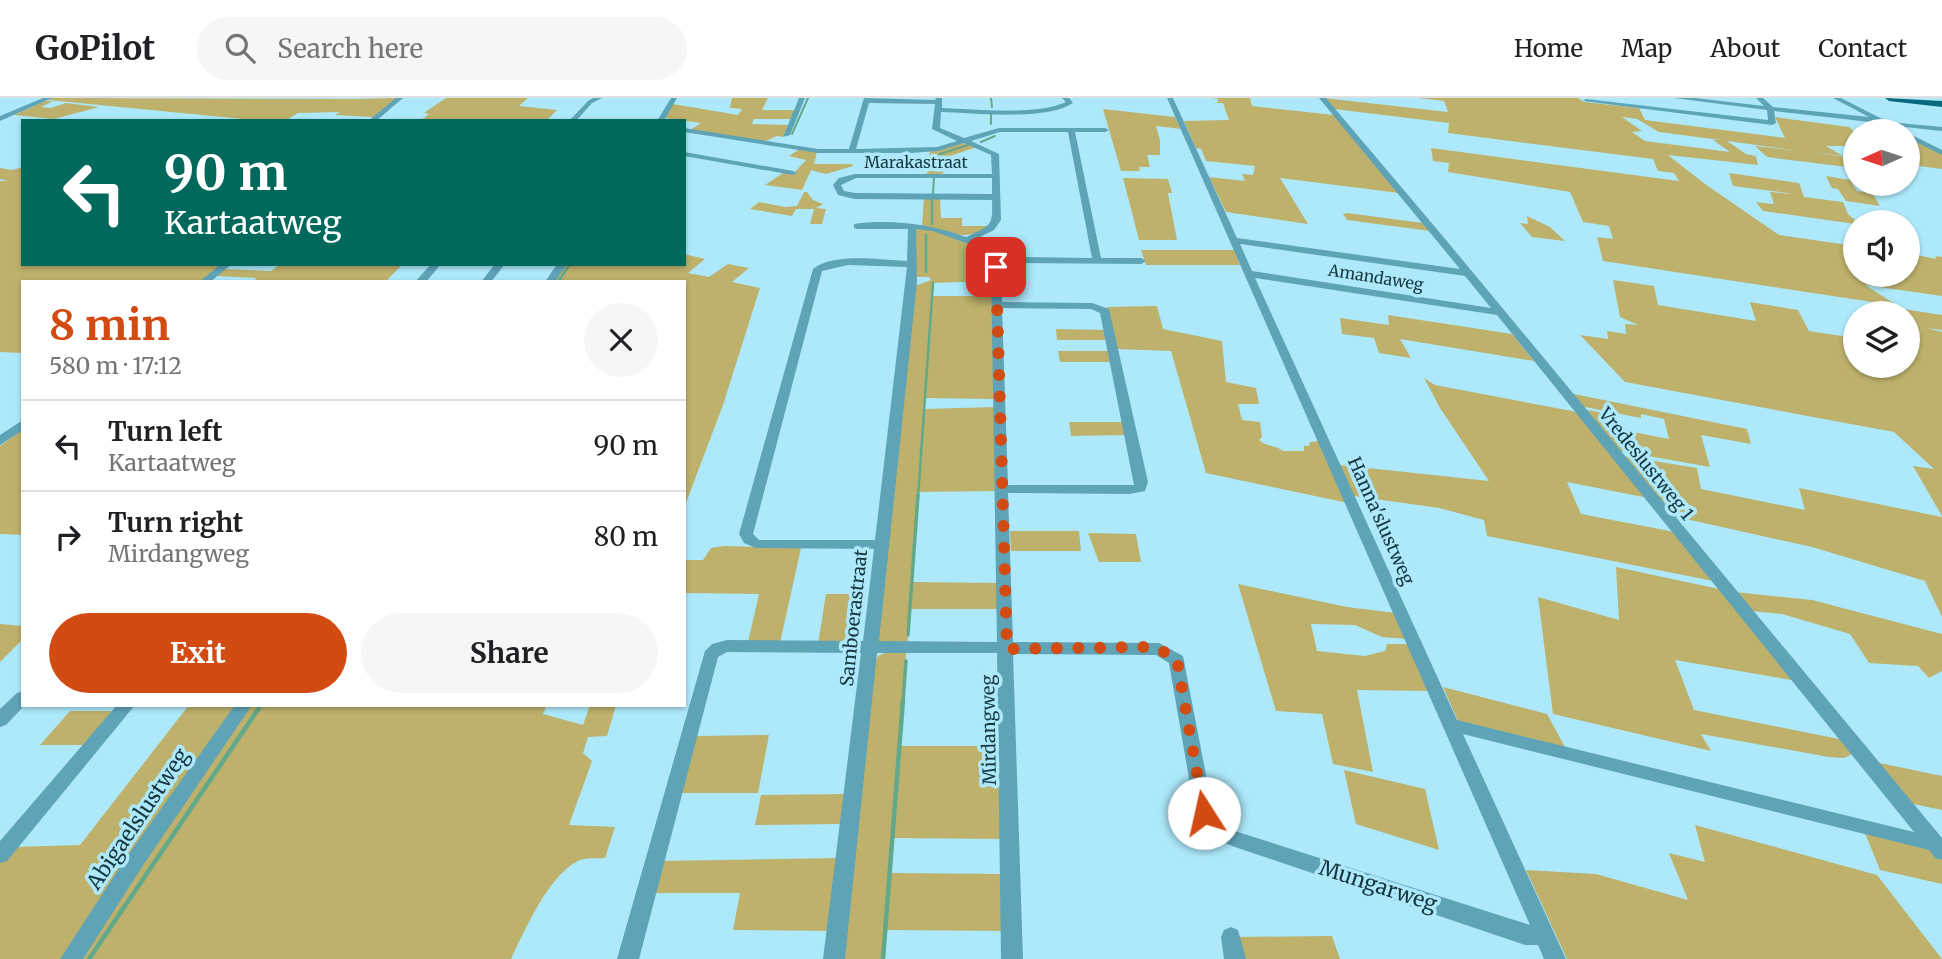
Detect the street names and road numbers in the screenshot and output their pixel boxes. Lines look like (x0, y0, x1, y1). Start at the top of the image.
street label: Marakastraat (864, 152, 968, 172)
street label: Amandaweg (1326, 259, 1425, 294)
street label: Vredeslustweg 1 (1593, 402, 1699, 525)
street label: Hanna'slustweg (1343, 453, 1420, 588)
street label: Samboerastraat (835, 548, 872, 688)
street label: Mirdangweg (976, 675, 1001, 785)
street label: Abigaelslustweg (80, 743, 195, 895)
street label: Mungarweg (1316, 854, 1441, 917)

